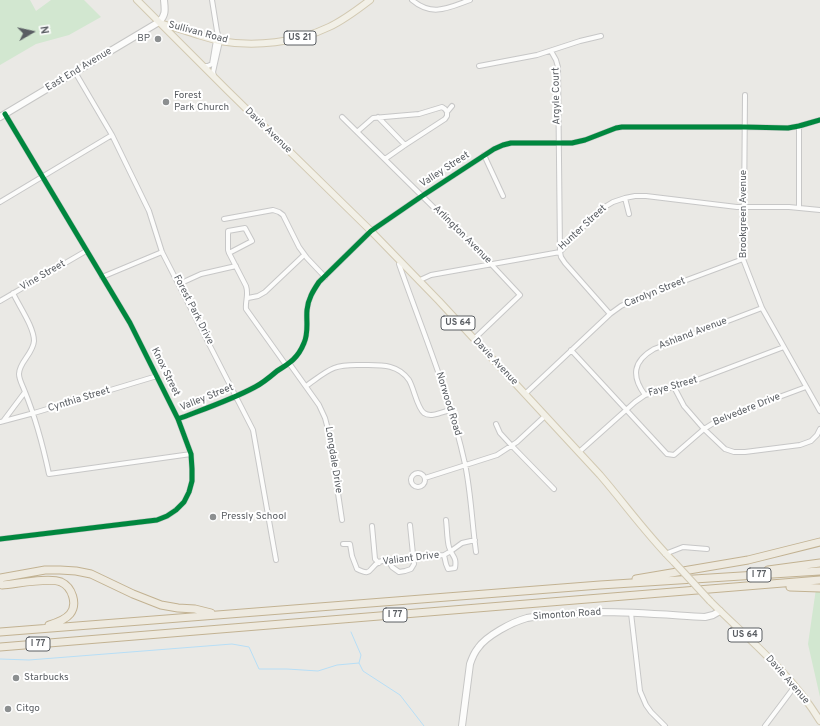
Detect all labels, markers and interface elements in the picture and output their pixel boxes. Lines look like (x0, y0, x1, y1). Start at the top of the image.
north arrow (12, 12, 52, 52)
street label: Sullivan Road (167, 19, 229, 47)
text: N (36, 25, 51, 35)
road number: US 21 (284, 31, 316, 45)
place label: BP (137, 33, 150, 45)
marker: BP (153, 34, 163, 44)
street label: East End Avenue (44, 46, 114, 94)
street label: Argyle Court (550, 67, 564, 125)
place label: Forest Park Church (174, 90, 229, 114)
marker: Forest Park Church (161, 97, 171, 107)
street label: Davie Avenue (242, 106, 294, 156)
street label: Valley Street (418, 150, 472, 190)
street label: Brookgreen Avenue (738, 170, 750, 258)
street label: Arlington Avenue (430, 203, 494, 267)
street label: Hunter Street (557, 203, 609, 253)
street label: Vine Street (18, 258, 68, 294)
street label: Forest Park Drive (170, 273, 216, 347)
street label: Carolyn Street (623, 275, 687, 311)
street label: Ashland Avenue (657, 315, 729, 353)
road number: US 64 (441, 316, 475, 330)
street label: Davie Avenue (470, 336, 520, 388)
street label: Knox Street (148, 346, 182, 398)
street label: Norwood Road (433, 371, 463, 437)
street label: Faye Street (647, 374, 699, 400)
street label: Valley Street (178, 382, 236, 414)
street label: Cynthia Street (47, 385, 111, 415)
street label: Belvedere Drive (712, 391, 782, 429)
street label: Longdale Drive (322, 426, 344, 494)
place label: Pressly School (221, 511, 286, 523)
marker: Pressly School (208, 512, 218, 522)
street label: Valiant Drive (382, 550, 440, 568)
road number: I 77 (747, 568, 771, 582)
street label: Simonton Road (532, 607, 602, 623)
road number: I 77 (383, 608, 407, 622)
road number: US 64 (728, 628, 762, 642)
road number: I 77 (26, 637, 50, 651)
street label: Davie Avenue (763, 653, 811, 707)
place label: Starbucks (24, 672, 69, 684)
marker: Starbucks (11, 673, 21, 683)
place label: Citgo (16, 703, 40, 715)
marker: Citgo (3, 704, 13, 714)

